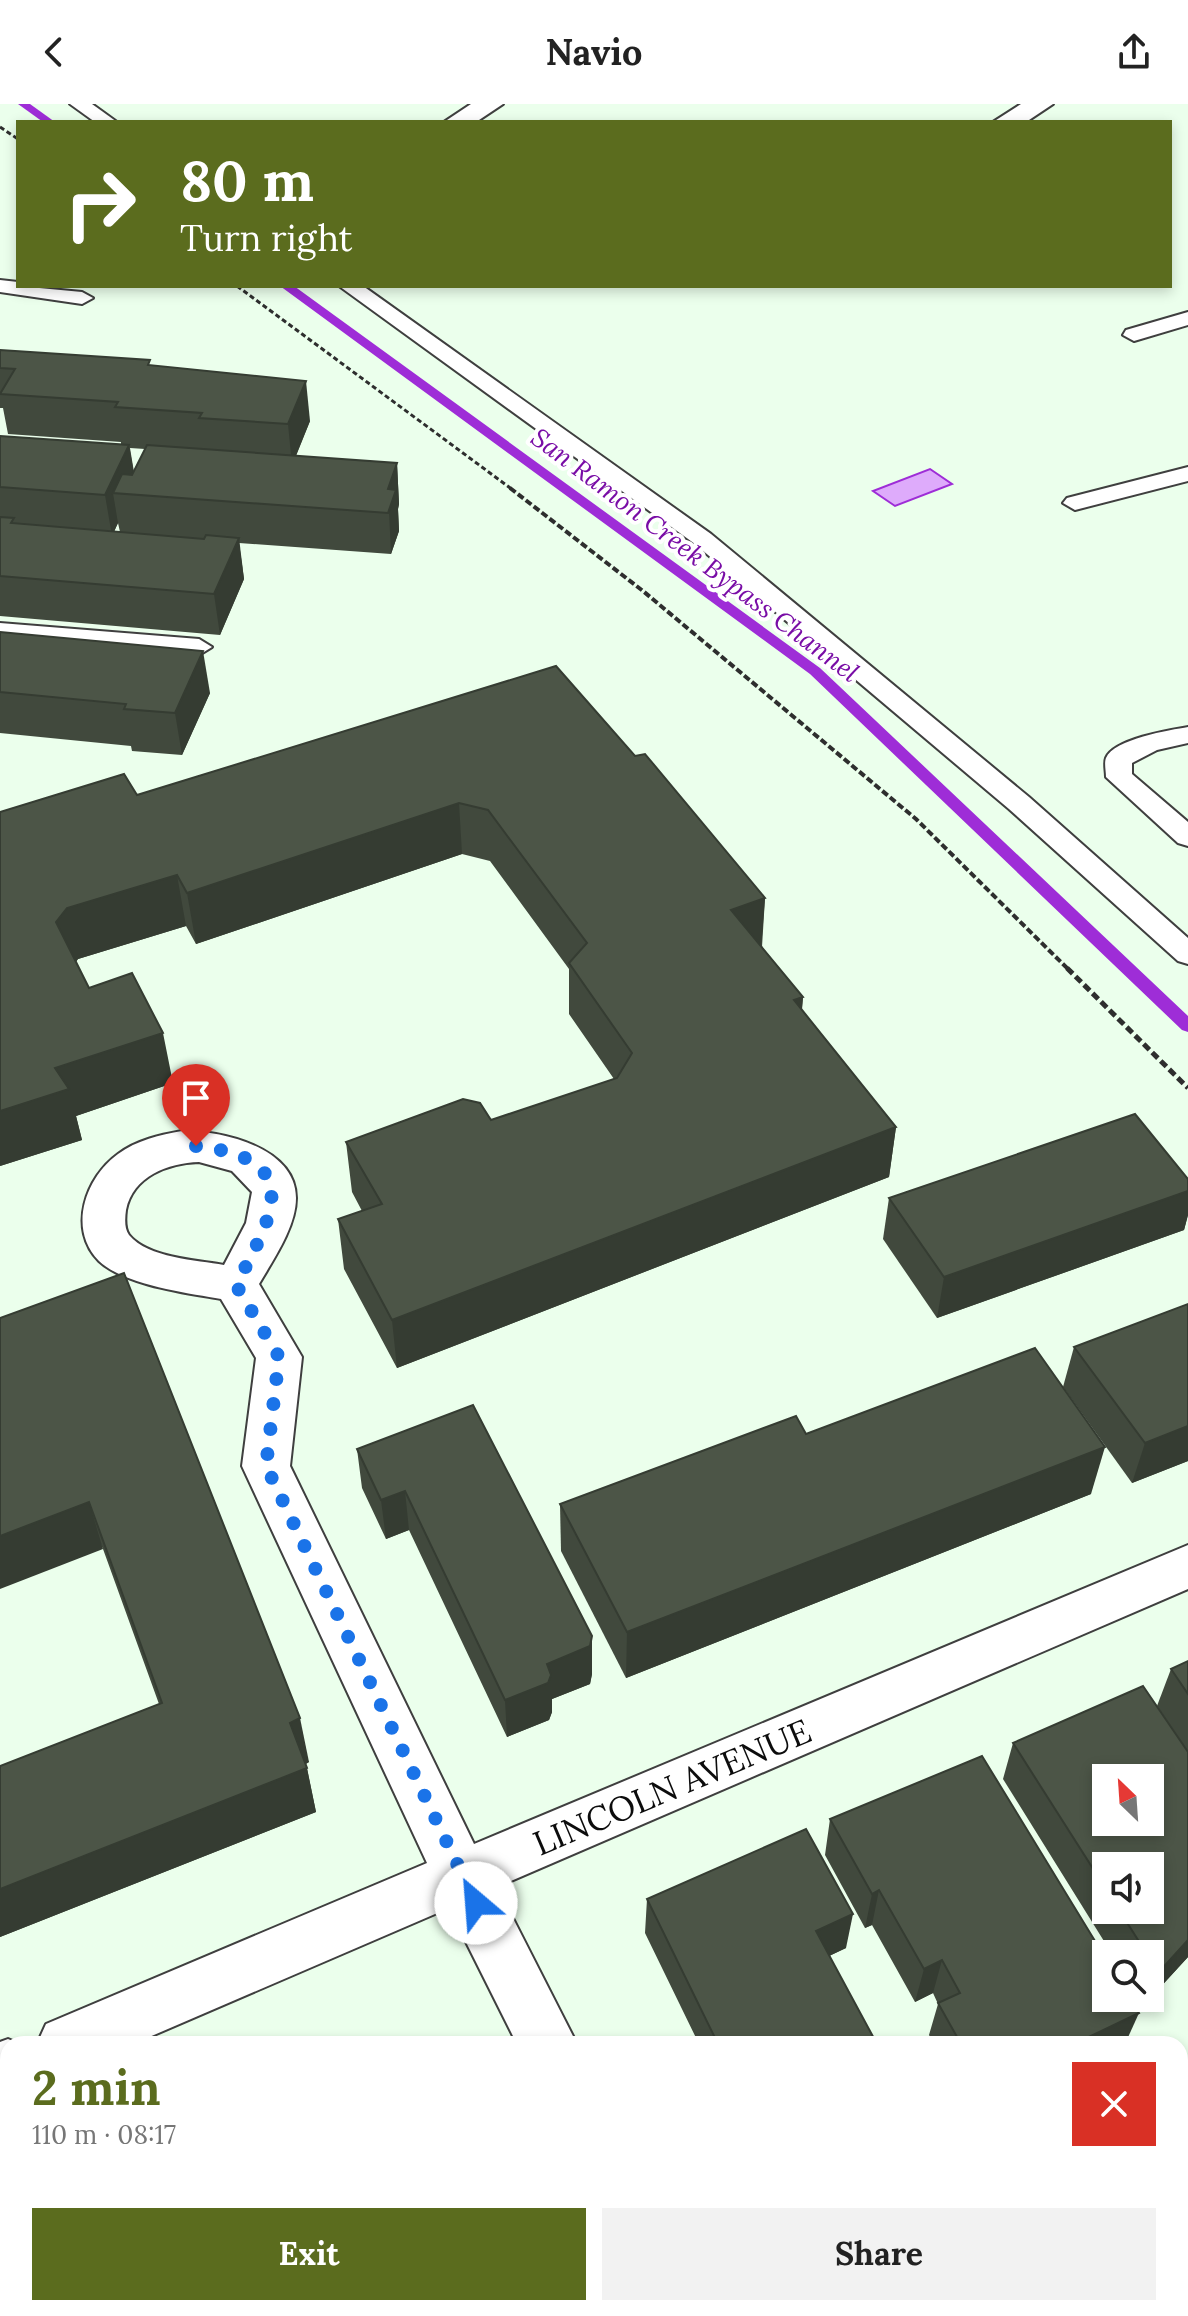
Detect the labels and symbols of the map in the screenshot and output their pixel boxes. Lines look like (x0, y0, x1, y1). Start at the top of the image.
water label: San Ramon Creek Bypass Channel (525, 420, 866, 689)
pin (162, 1064, 230, 1146)
street label: LINCOLN AVENUE (526, 1709, 817, 1864)
north arrow (1092, 1764, 1164, 1836)
position arrow (434, 1861, 518, 1945)

